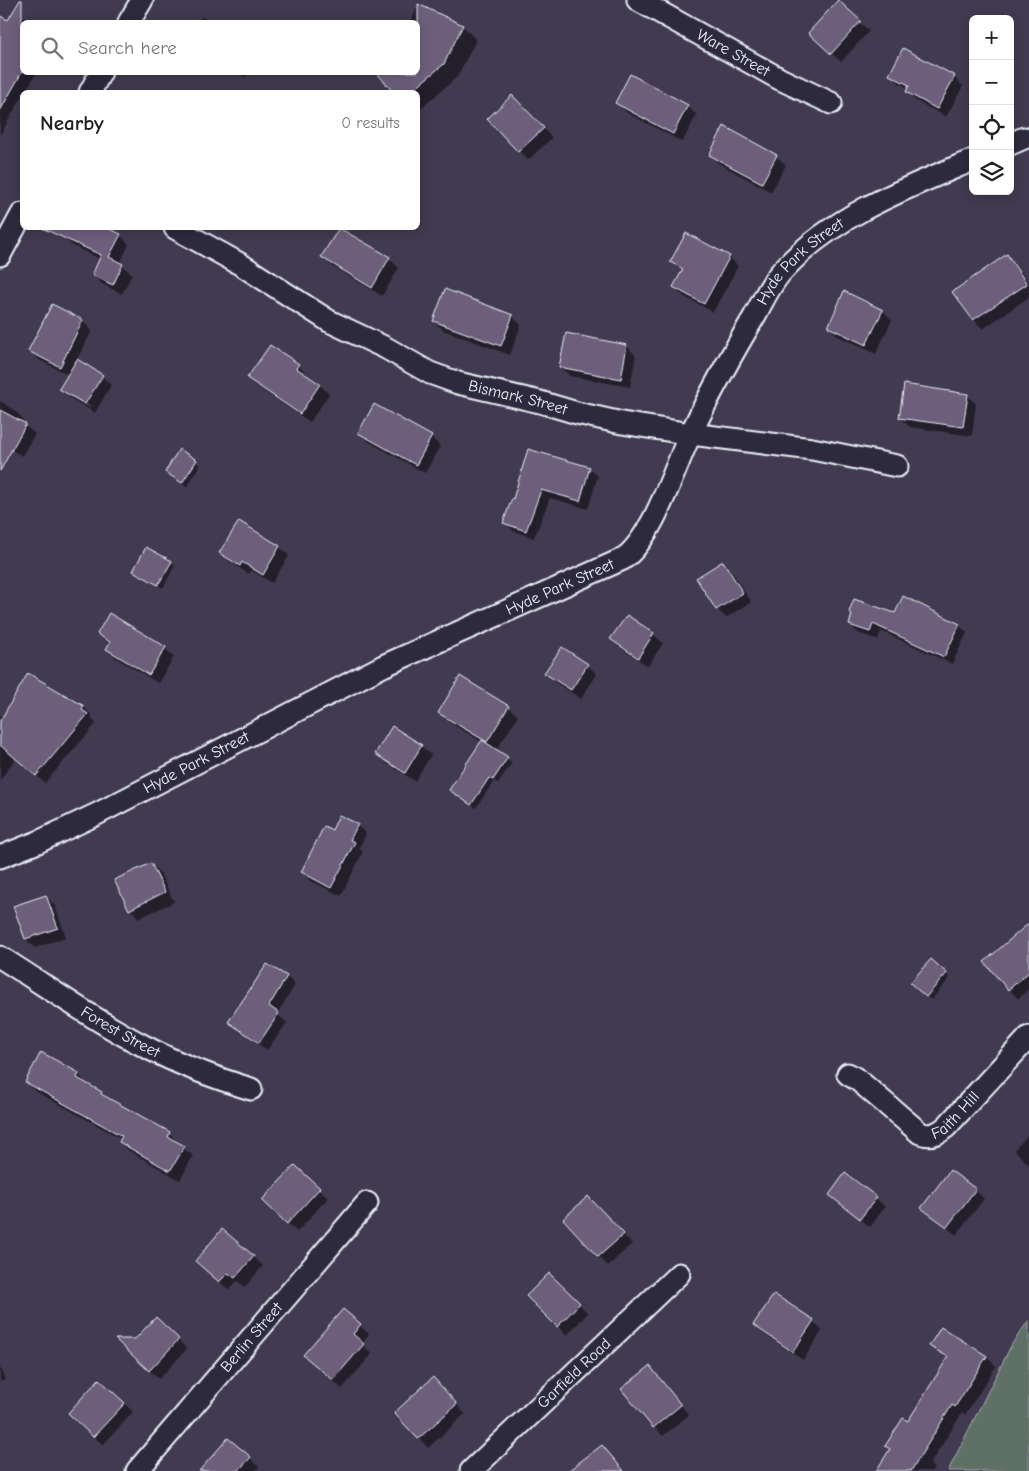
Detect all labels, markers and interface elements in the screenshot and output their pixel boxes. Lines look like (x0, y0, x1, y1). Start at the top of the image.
map controls (969, 15, 1014, 195)
button: + (969, 15, 1014, 60)
search box (20, 20, 420, 75)
street label: Ware Street (694, 26, 773, 81)
icon: search (38, 34, 66, 62)
text: Search here (78, 37, 177, 59)
button: − (969, 60, 1014, 105)
button: locate (969, 105, 1014, 150)
text: Nearby (40, 111, 104, 135)
text: 0 results (341, 114, 400, 132)
button: layers (969, 150, 1014, 195)
street label: Hyde Park Street (753, 214, 847, 308)
street label: Bismark Street (467, 377, 570, 419)
street label: Hyde Park Street (503, 555, 617, 619)
street label: Hyde Park Street (140, 728, 253, 797)
street label: Forest Street (78, 1003, 163, 1062)
street label: Faith Hill (929, 1088, 983, 1143)
street label: Berlin Street (217, 1299, 287, 1376)
street label: Garfield Road (534, 1334, 614, 1412)

